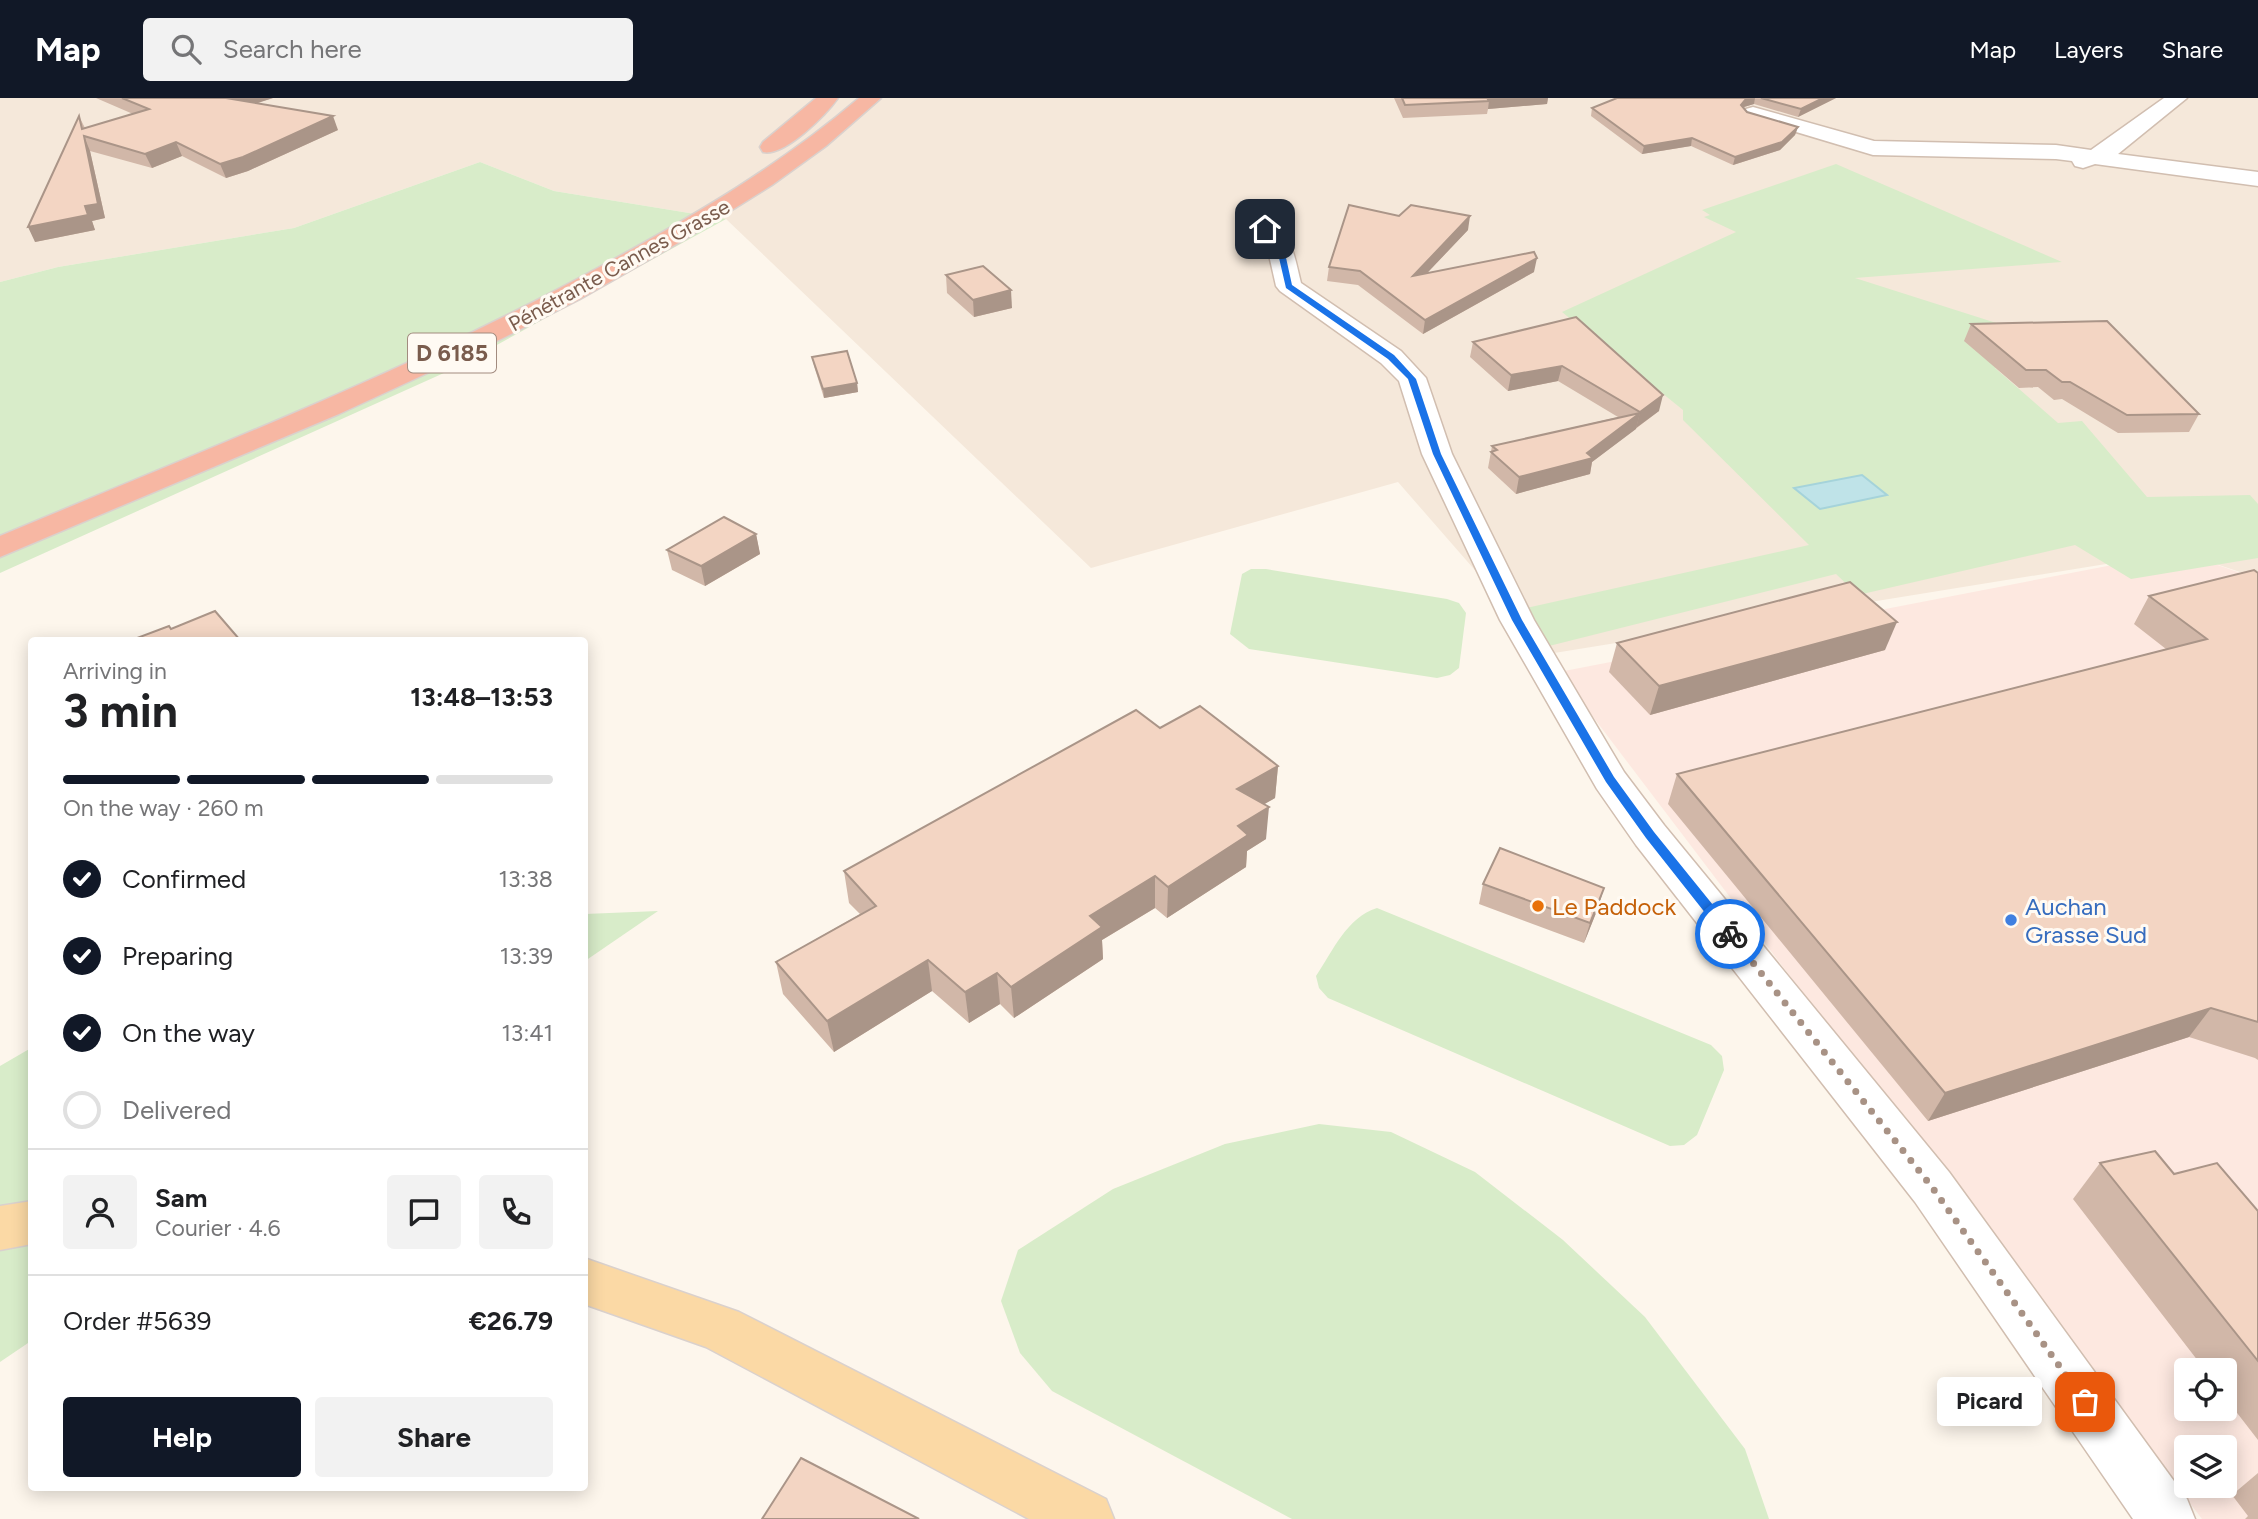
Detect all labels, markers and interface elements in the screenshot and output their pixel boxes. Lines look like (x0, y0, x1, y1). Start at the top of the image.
search box (143, 18, 633, 81)
text: Map (35, 30, 101, 69)
icon: search (167, 30, 205, 68)
text: Search here (223, 33, 362, 65)
text: Map (1969, 35, 2016, 64)
text: Layers (2054, 35, 2123, 64)
text: Share (2161, 35, 2223, 64)
street label: Pénétrante Cannes Grasse (504, 194, 734, 336)
pin (1235, 199, 1295, 259)
icon: home (1246, 210, 1284, 248)
road number: D 6185 (408, 334, 496, 372)
text: Arriving in (63, 657, 167, 685)
text: 13:48–13:53 (410, 681, 553, 713)
text: 3 min (63, 683, 178, 739)
text: On the way · 260 m (63, 794, 264, 822)
icon: check (63, 860, 101, 898)
text: Confirmed (122, 863, 246, 895)
text: 13:38 (499, 865, 553, 893)
place label: Le Paddock (1552, 892, 1676, 921)
place label: Auchan Grasse Sud (2025, 892, 2147, 949)
marker: Le Paddock (1530, 898, 1546, 914)
courier (1695, 899, 1765, 969)
marker: Auchan Grasse Sud (2003, 912, 2019, 928)
icon: bike (1711, 915, 1749, 953)
icon: check (63, 937, 101, 975)
text: Preparing (122, 940, 233, 972)
text: 13:39 (500, 942, 553, 970)
icon: check (63, 1014, 101, 1052)
text: On the way (122, 1017, 255, 1049)
text: 13:41 (501, 1019, 553, 1047)
text: Delivered (122, 1094, 231, 1126)
button: person (63, 1175, 137, 1249)
button: chat (387, 1175, 461, 1249)
button: phone (479, 1175, 553, 1249)
text: Sam (155, 1182, 207, 1214)
text: Courier · 4.6 (155, 1214, 281, 1242)
text: Order #5639 (63, 1305, 212, 1337)
text: €26.79 (469, 1305, 553, 1337)
map controls (2174, 1358, 2237, 1498)
button: locate (2174, 1358, 2237, 1421)
pin (2055, 1372, 2115, 1432)
callout: Picard (1938, 1378, 2043, 1426)
icon: bag (2066, 1383, 2104, 1421)
text: Picard (1956, 1387, 2023, 1415)
button: Help (63, 1397, 301, 1477)
button: Share (315, 1397, 553, 1477)
button: layers (2174, 1435, 2237, 1498)

